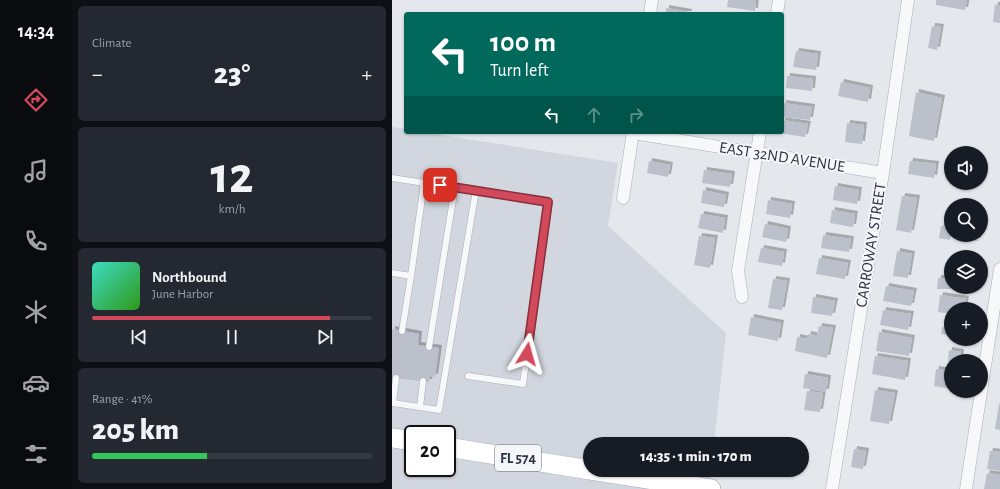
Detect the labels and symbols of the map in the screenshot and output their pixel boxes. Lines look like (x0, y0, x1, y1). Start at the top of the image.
street label: EAST 32ND AVENUE (718, 139, 846, 175)
pin (423, 168, 457, 202)
street label: CARROWAY STREET (853, 181, 889, 308)
position arrow (506, 333, 548, 375)
speed limit sign: 20 (404, 425, 456, 477)
road number: FL 574 (495, 445, 541, 471)

